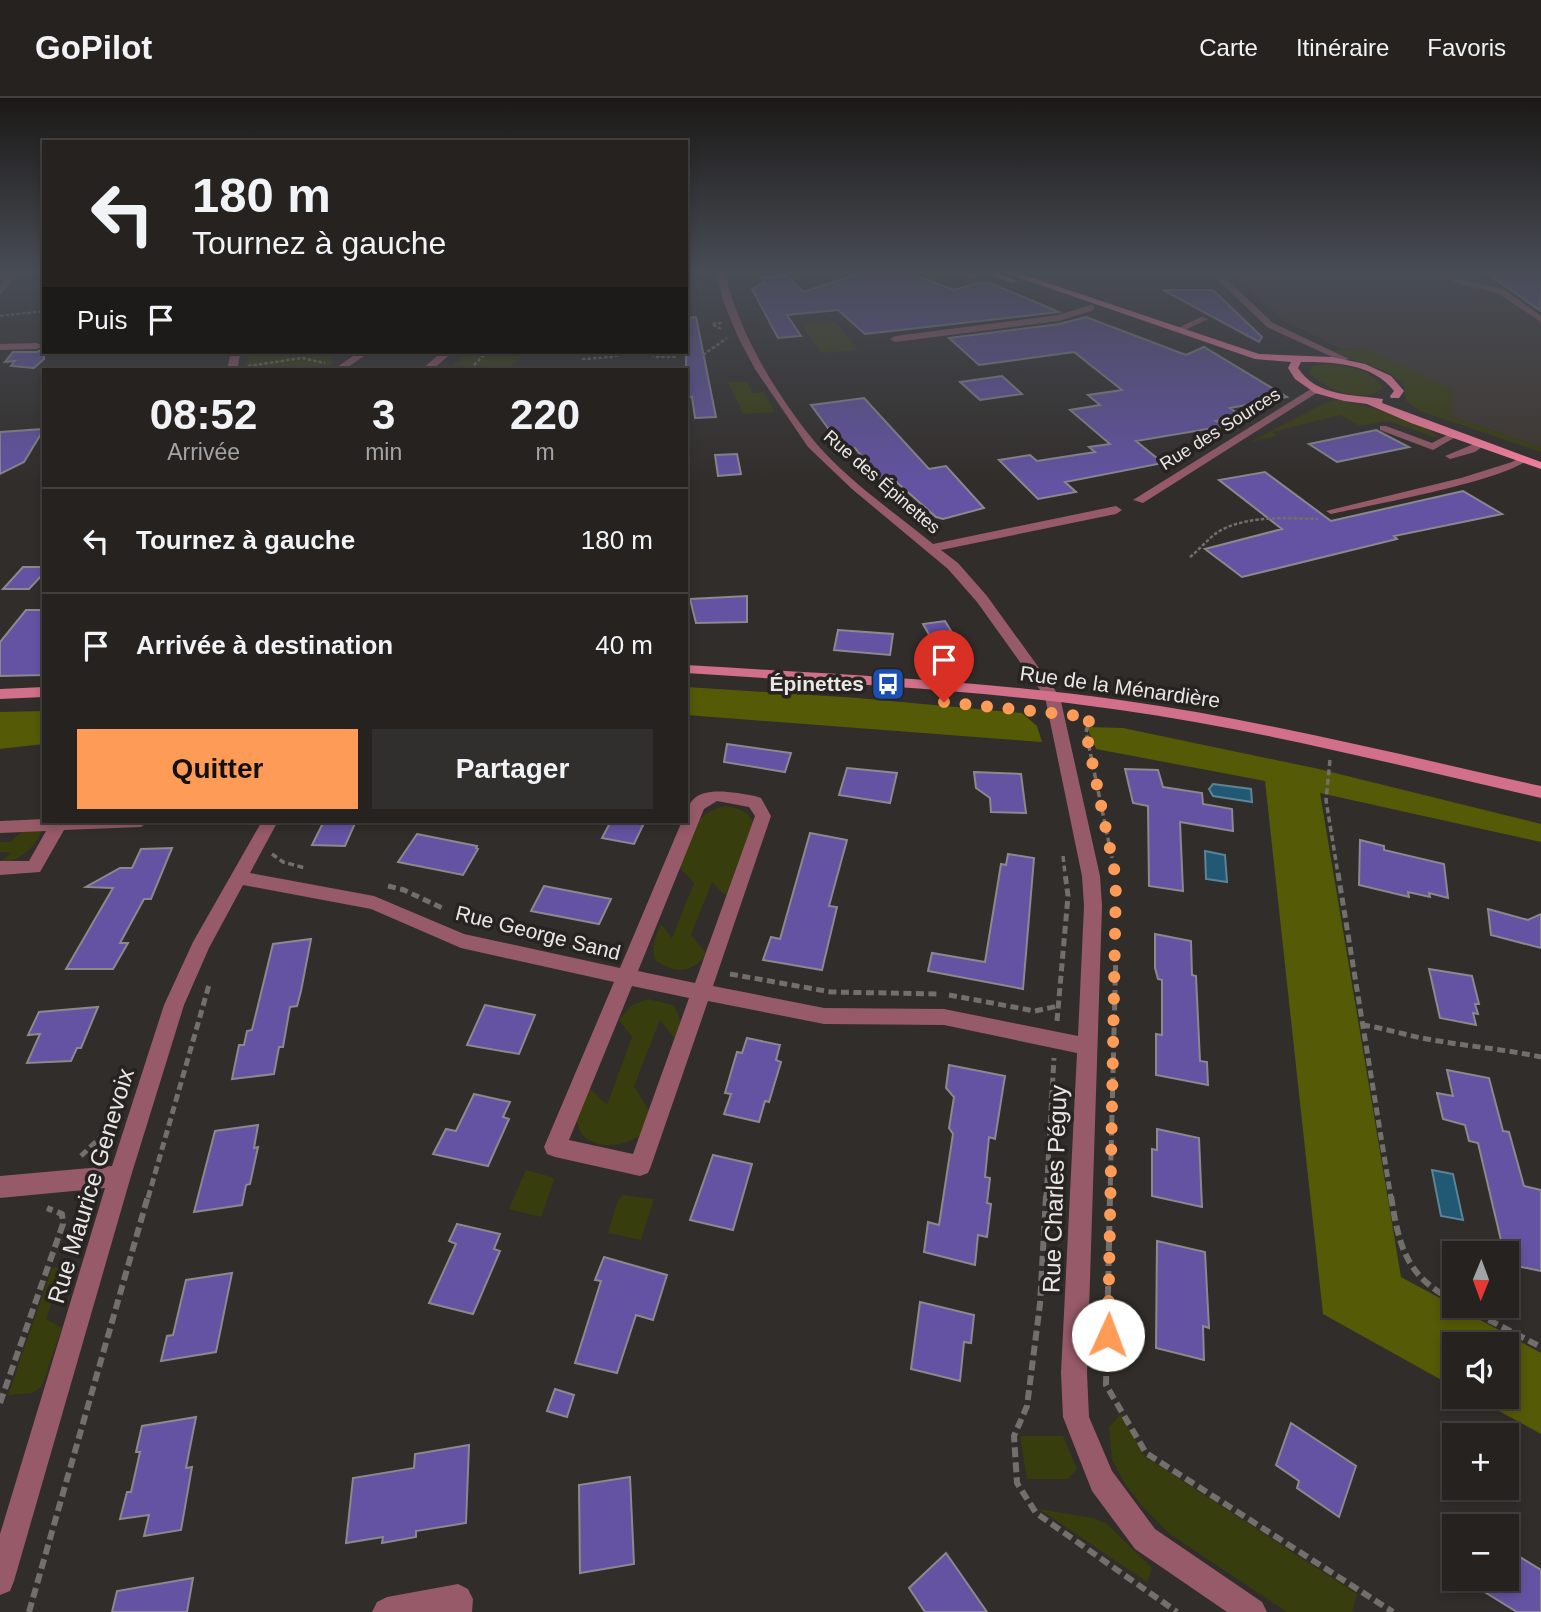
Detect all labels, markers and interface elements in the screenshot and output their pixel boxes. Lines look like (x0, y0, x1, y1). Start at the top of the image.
text: GoPilot (35, 29, 152, 66)
text: Carte (1199, 34, 1258, 61)
text: Itinéraire (1296, 34, 1389, 61)
text: Favoris (1427, 34, 1506, 61)
icon: left (77, 168, 168, 259)
text: 180 m (192, 168, 331, 222)
text: Tournez à gauche (192, 225, 446, 261)
icon: arrive (142, 301, 180, 339)
text: Puis (77, 305, 128, 335)
street label: Rue des Sources (1156, 384, 1284, 474)
text: 08:52 (150, 391, 257, 438)
text: 3 (372, 391, 395, 438)
text: 220 (510, 391, 580, 438)
street label: Rue des Épinettes (820, 426, 944, 538)
text: Arrivée (167, 439, 240, 465)
text: min (365, 439, 402, 465)
text: m (536, 439, 555, 465)
icon: left (77, 522, 115, 560)
text: Tournez à gauche (136, 525, 355, 555)
text: 180 m (581, 525, 653, 555)
icon: arrive (77, 627, 115, 665)
text: Arrivée à destination (136, 630, 393, 660)
text: 40 m (595, 630, 653, 660)
pin (914, 630, 974, 702)
icon: arrive (925, 641, 963, 679)
street label: Rue de la Ménardière (1018, 661, 1222, 712)
bus stop icon: Épinettes (869, 665, 907, 703)
place label: Épinettes (769, 672, 864, 695)
button: Quitter (77, 729, 358, 809)
button: Partager (372, 729, 653, 809)
street label: Rue George Sand (453, 901, 623, 964)
street label: Rue Maurice Genevoix (42, 1065, 139, 1307)
street label: Rue Charles Péguy (1037, 1085, 1072, 1293)
north arrow (1442, 1241, 1519, 1318)
map controls (1442, 1241, 1519, 1591)
position arrow (1071, 1298, 1145, 1372)
button: sound (1442, 1332, 1519, 1409)
button: + (1442, 1423, 1519, 1500)
button: − (1442, 1514, 1519, 1591)

